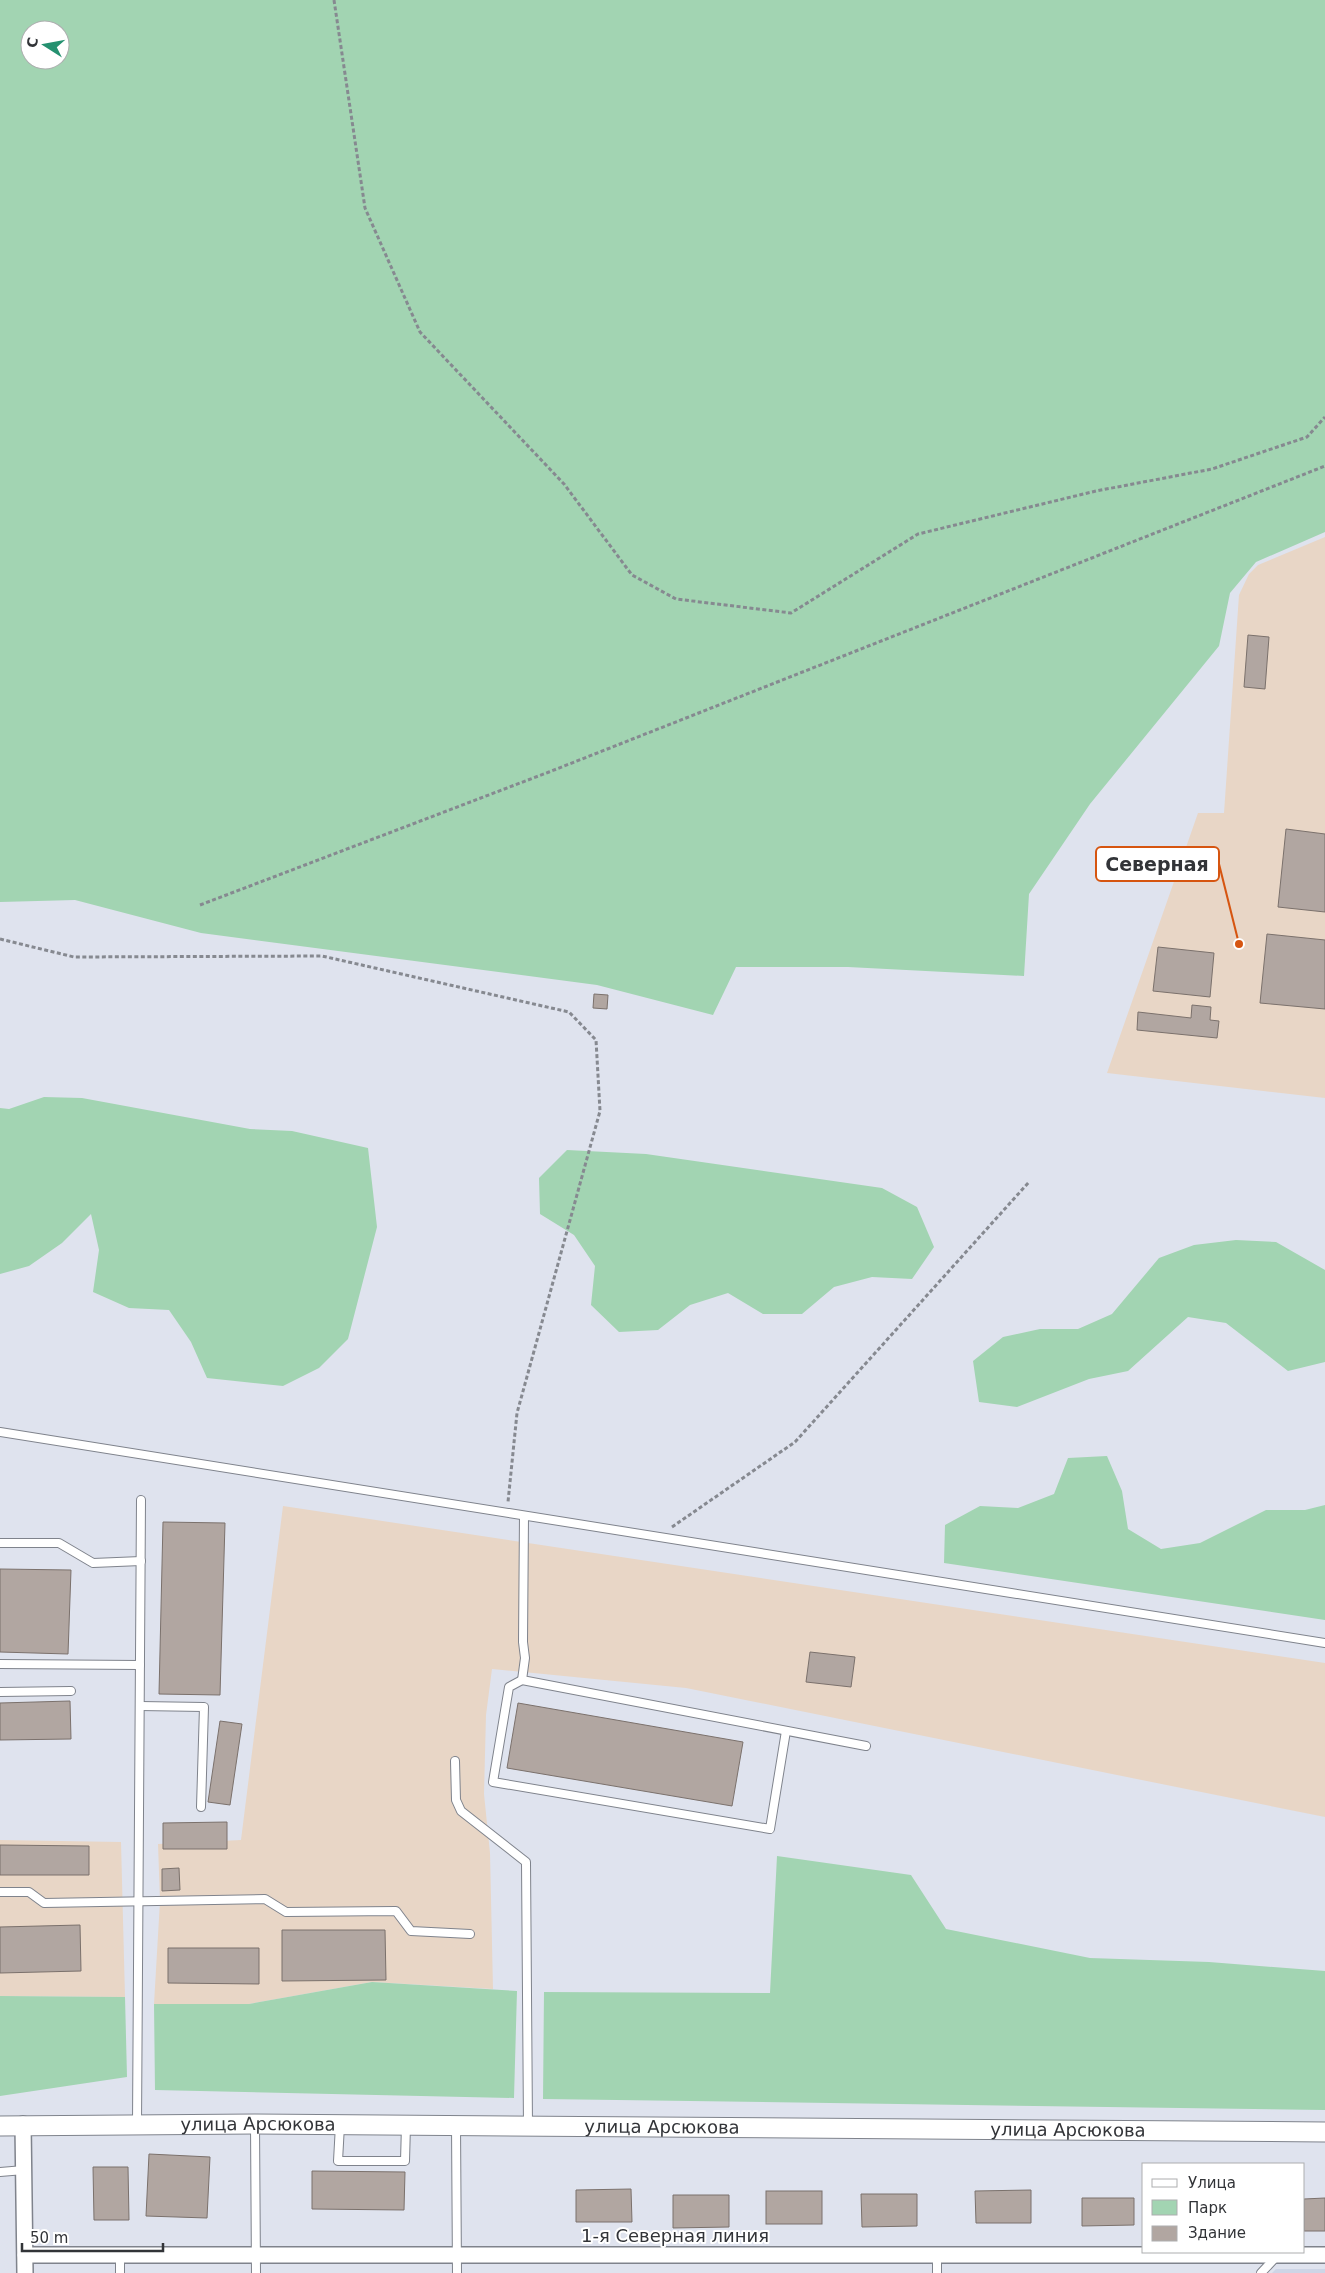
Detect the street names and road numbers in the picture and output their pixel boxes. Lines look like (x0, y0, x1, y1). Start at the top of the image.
street label: улица Арсюкова (180, 2113, 336, 2135)
street label: улица Арсюкова (584, 2115, 740, 2138)
street label: улица Арсюкова (990, 2118, 1146, 2141)
street label: 1-я Северная линия (581, 2225, 769, 2246)

